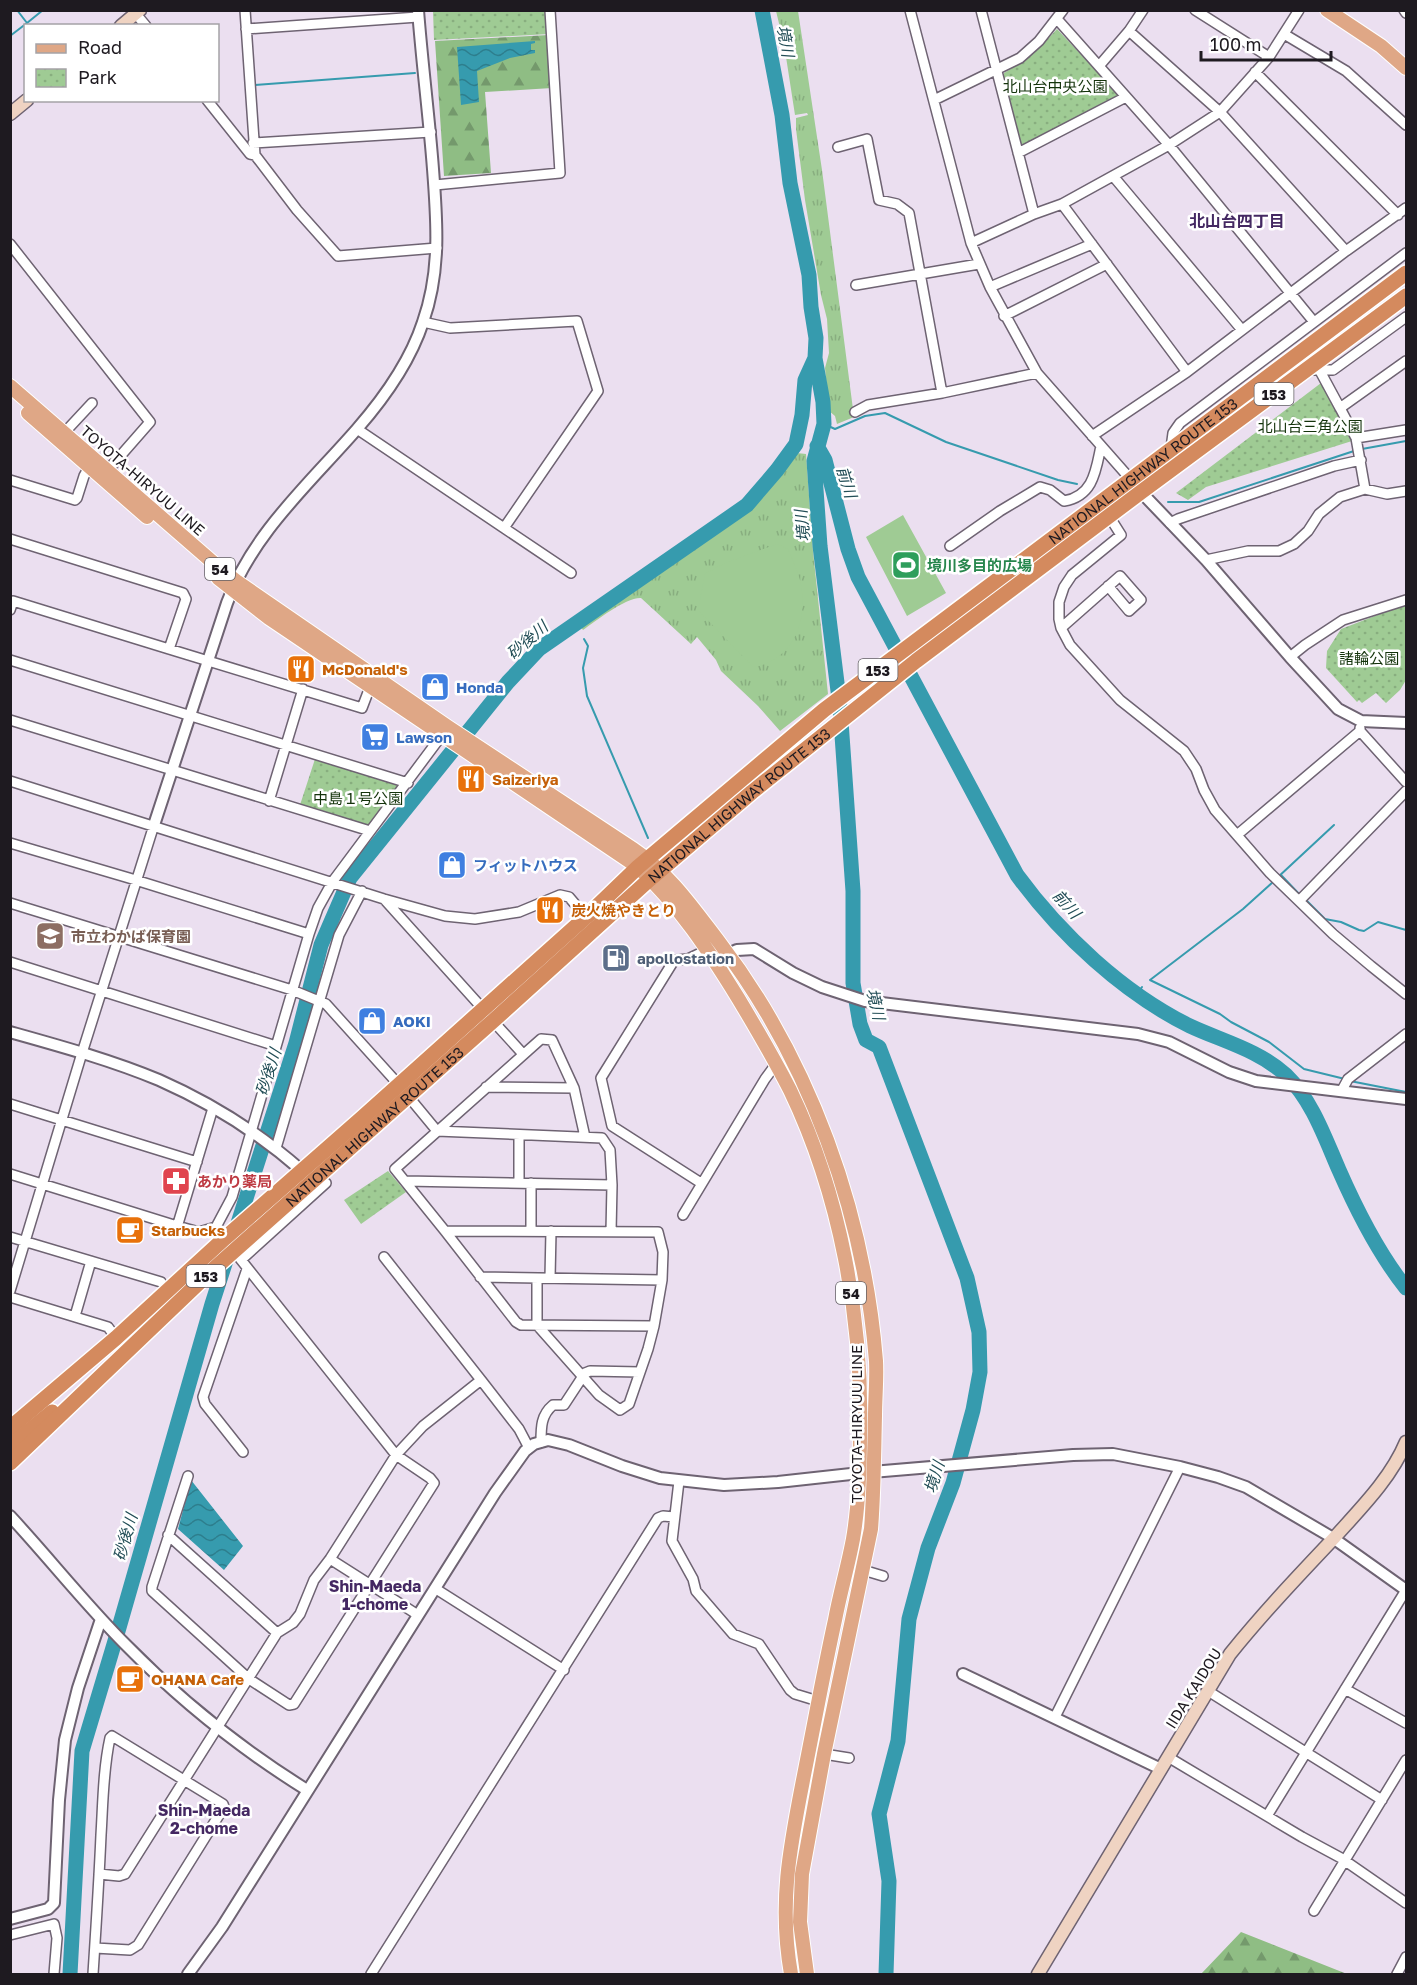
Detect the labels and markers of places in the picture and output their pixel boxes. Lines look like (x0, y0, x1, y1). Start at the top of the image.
sports icon: 境川多目的広場 (890, 549, 922, 581)
place label: 境川多目的広場 (927, 556, 1032, 574)
restaurant icon: McDonald's (285, 653, 317, 685)
place label: McDonald's (322, 660, 408, 678)
shop icon: Honda (419, 671, 451, 703)
place label: Honda (456, 678, 504, 696)
supermarket icon: Lawson (359, 721, 391, 753)
place label: Lawson (396, 728, 452, 746)
restaurant icon: Saizeriya (455, 763, 487, 795)
place label: Saizeriya (492, 770, 559, 788)
shop icon: フィットハウス (436, 849, 468, 881)
place label: フィットハウス (473, 856, 578, 874)
restaurant icon: 炭火焼やきとり (534, 894, 566, 926)
place label: 炭火焼やきとり (571, 901, 676, 919)
school or university icon: 市立わかば保育園 (34, 920, 66, 952)
place label: 市立わかば保育園 (71, 927, 191, 945)
fuel station icon: apollostation (600, 942, 632, 974)
place label: apollostation (637, 949, 734, 967)
shop icon: AOKI (356, 1005, 388, 1037)
place label: AOKI (393, 1012, 431, 1030)
pharmacy icon: あかり薬局 (160, 1165, 192, 1197)
place label: あかり薬局 (197, 1172, 272, 1190)
cafe icon: Starbucks (114, 1214, 146, 1246)
place label: Starbucks (151, 1221, 225, 1239)
cafe icon: OHANA Cafe (114, 1663, 146, 1695)
place label: OHANA Cafe (151, 1670, 244, 1688)

